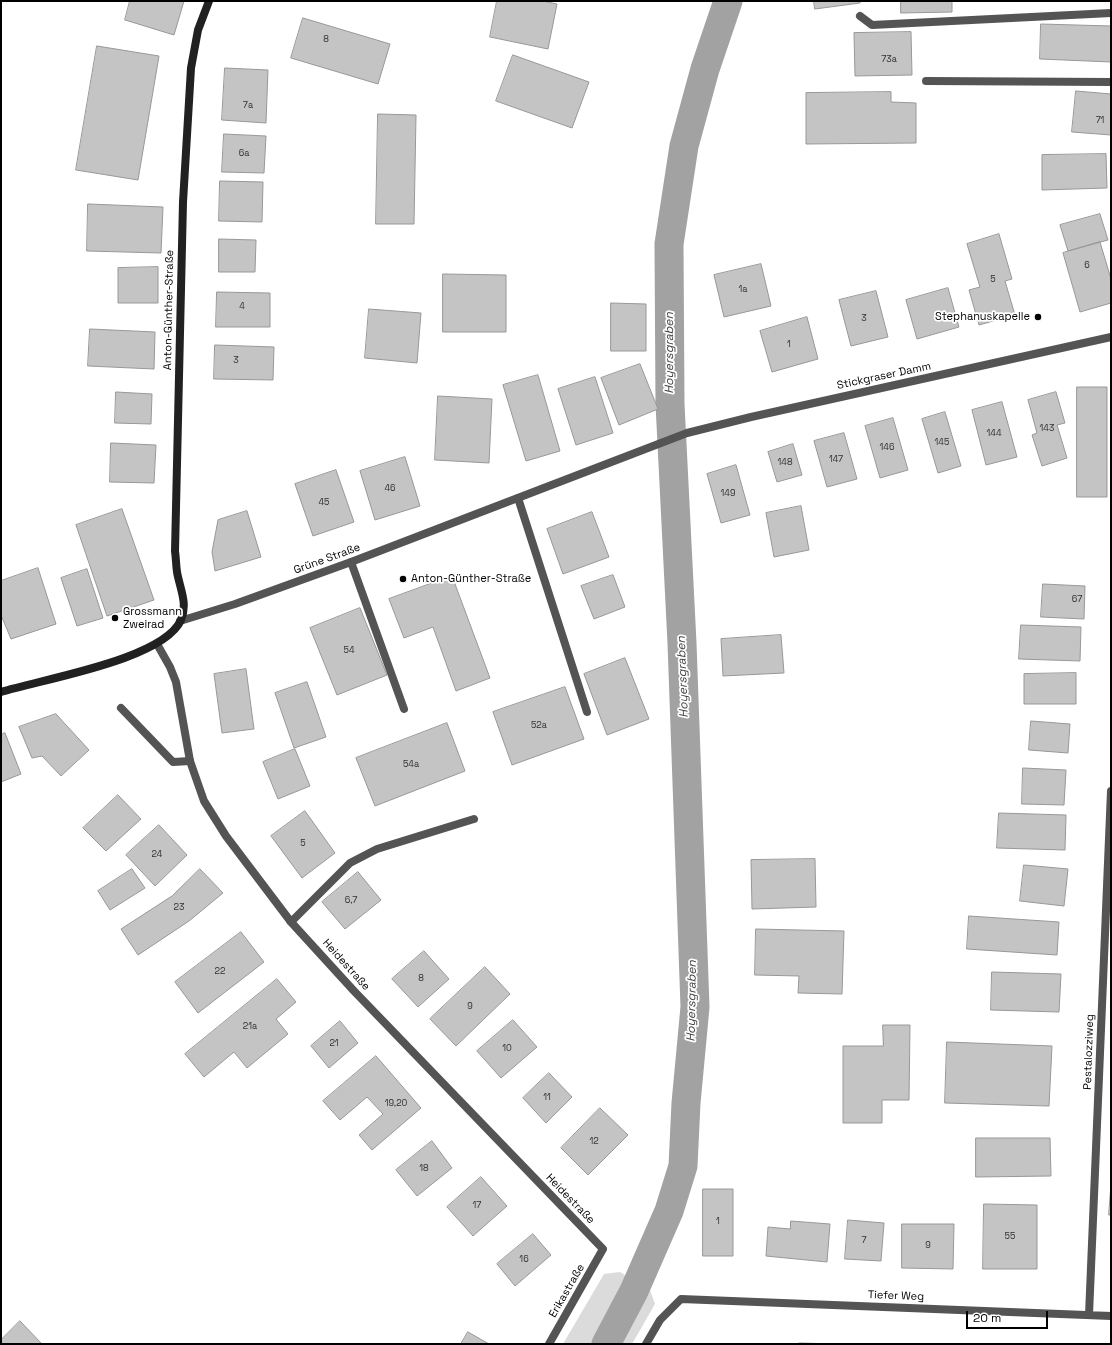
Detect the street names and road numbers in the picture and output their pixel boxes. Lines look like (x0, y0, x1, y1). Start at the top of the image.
street label: Anton-Günther-Straße (161, 250, 177, 370)
street label: Stickgraser Damm (836, 360, 932, 392)
street label: Grüne Straße (292, 541, 362, 577)
street label: Heidestraße (320, 937, 372, 993)
street label: Pestalozziweg (1081, 1014, 1097, 1090)
street label: Heidestraße (543, 1171, 597, 1227)
street label: Erikastraße (546, 1262, 588, 1320)
street label: Tiefer Weg (868, 1288, 924, 1304)

